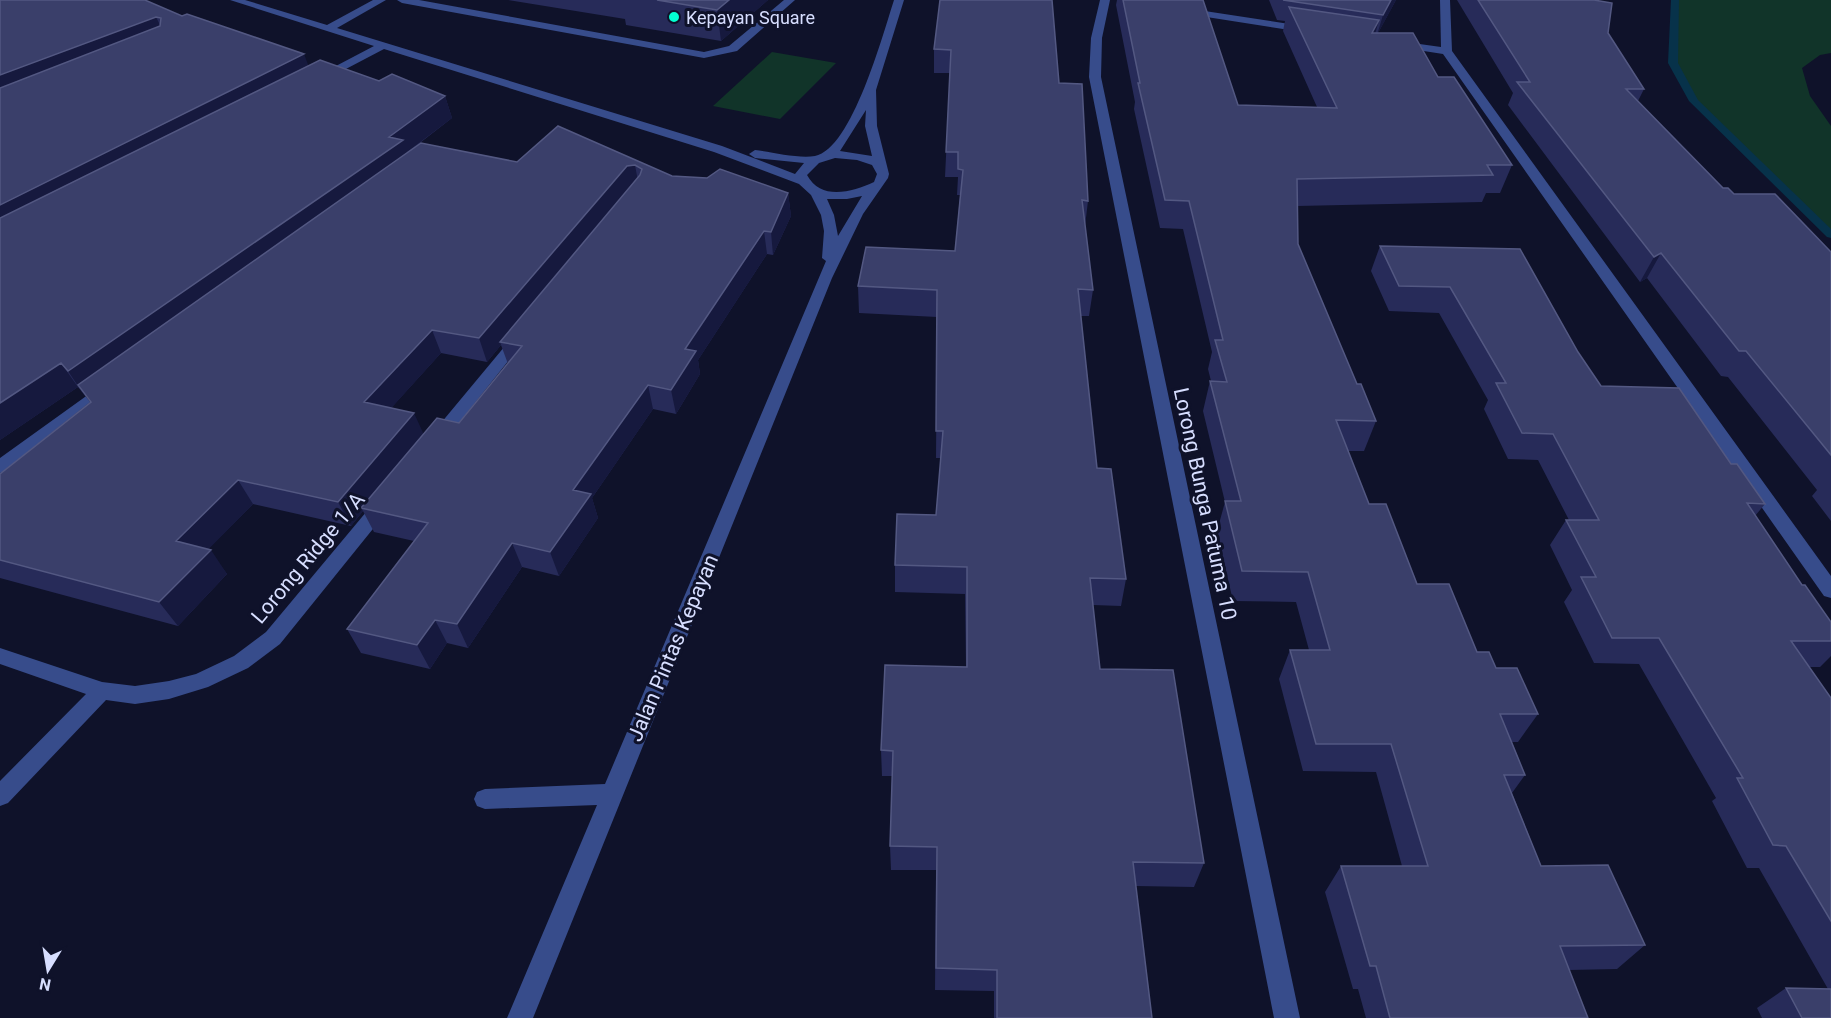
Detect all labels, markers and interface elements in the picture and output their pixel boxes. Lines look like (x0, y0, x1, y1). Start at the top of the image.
place label: Kepayan Square (686, 7, 815, 28)
marker: Kepayan Square (667, 10, 681, 24)
street label: Lorong Bunga Patuma 10 (1169, 386, 1241, 622)
street label: Lorong Ridge 1/A (246, 488, 370, 628)
street label: Jalan Pintas Kepayan (623, 551, 723, 745)
north arrow (18, 940, 78, 1000)
text: N (38, 974, 53, 995)

